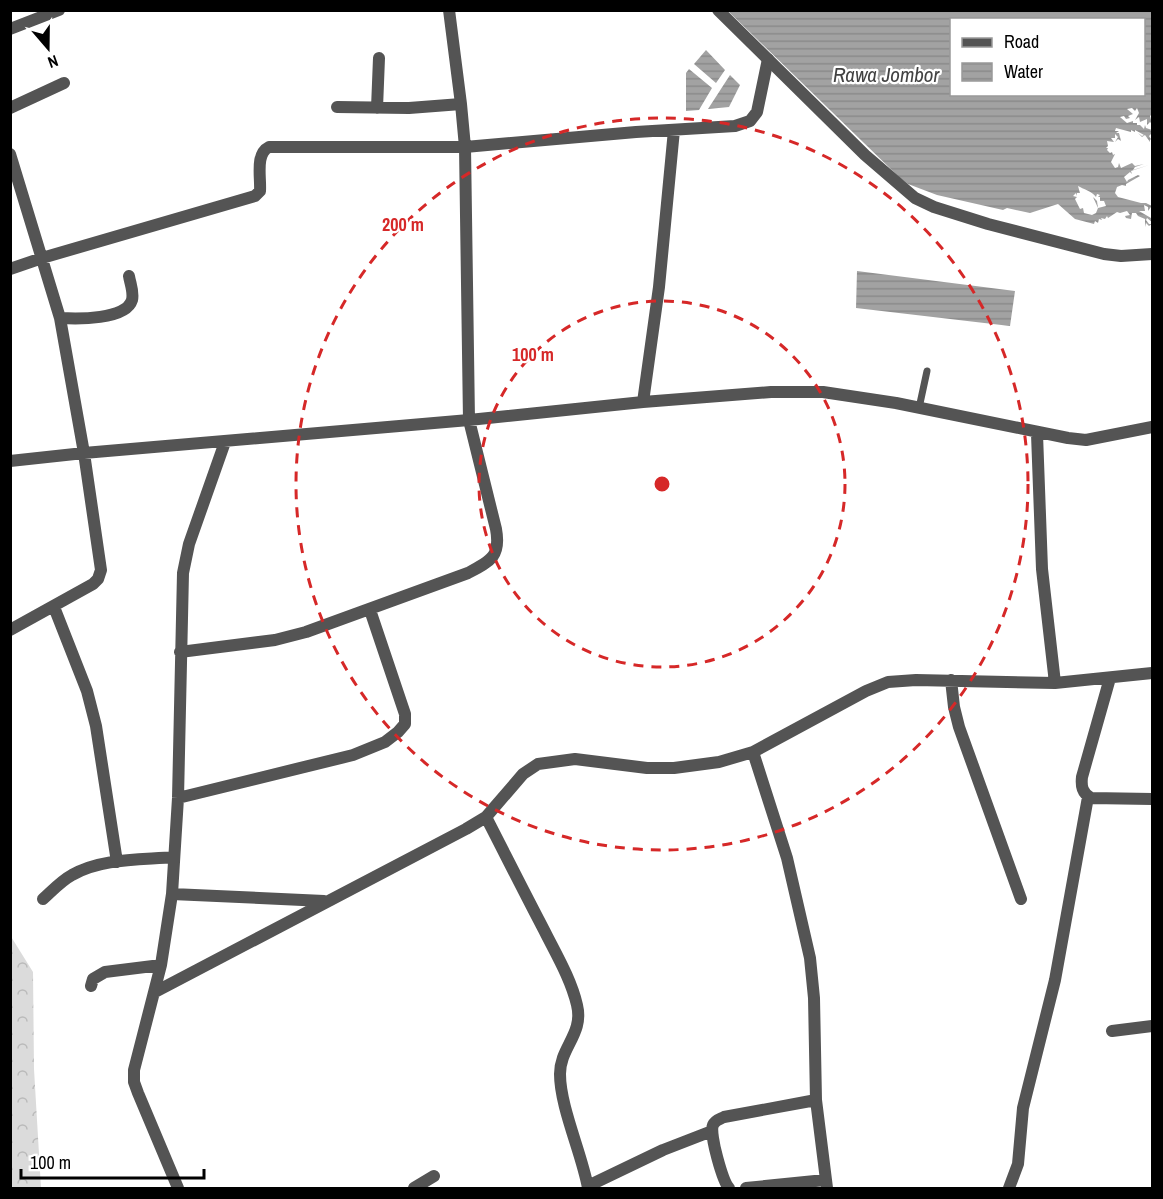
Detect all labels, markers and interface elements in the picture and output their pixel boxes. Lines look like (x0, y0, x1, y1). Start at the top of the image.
north arrow (18, 18, 78, 78)
legend (950, 18, 1145, 96)
text: Road (1004, 29, 1039, 54)
text: N (45, 50, 61, 74)
text: Water (1004, 59, 1043, 84)
water label: Rawa Jombor (833, 60, 940, 89)
text: 200 m (382, 212, 424, 237)
text: 100 m (512, 342, 554, 367)
centre of rings (652, 474, 672, 494)
scale bar (21, 1142, 204, 1180)
text: 100 m (30, 1150, 71, 1175)

